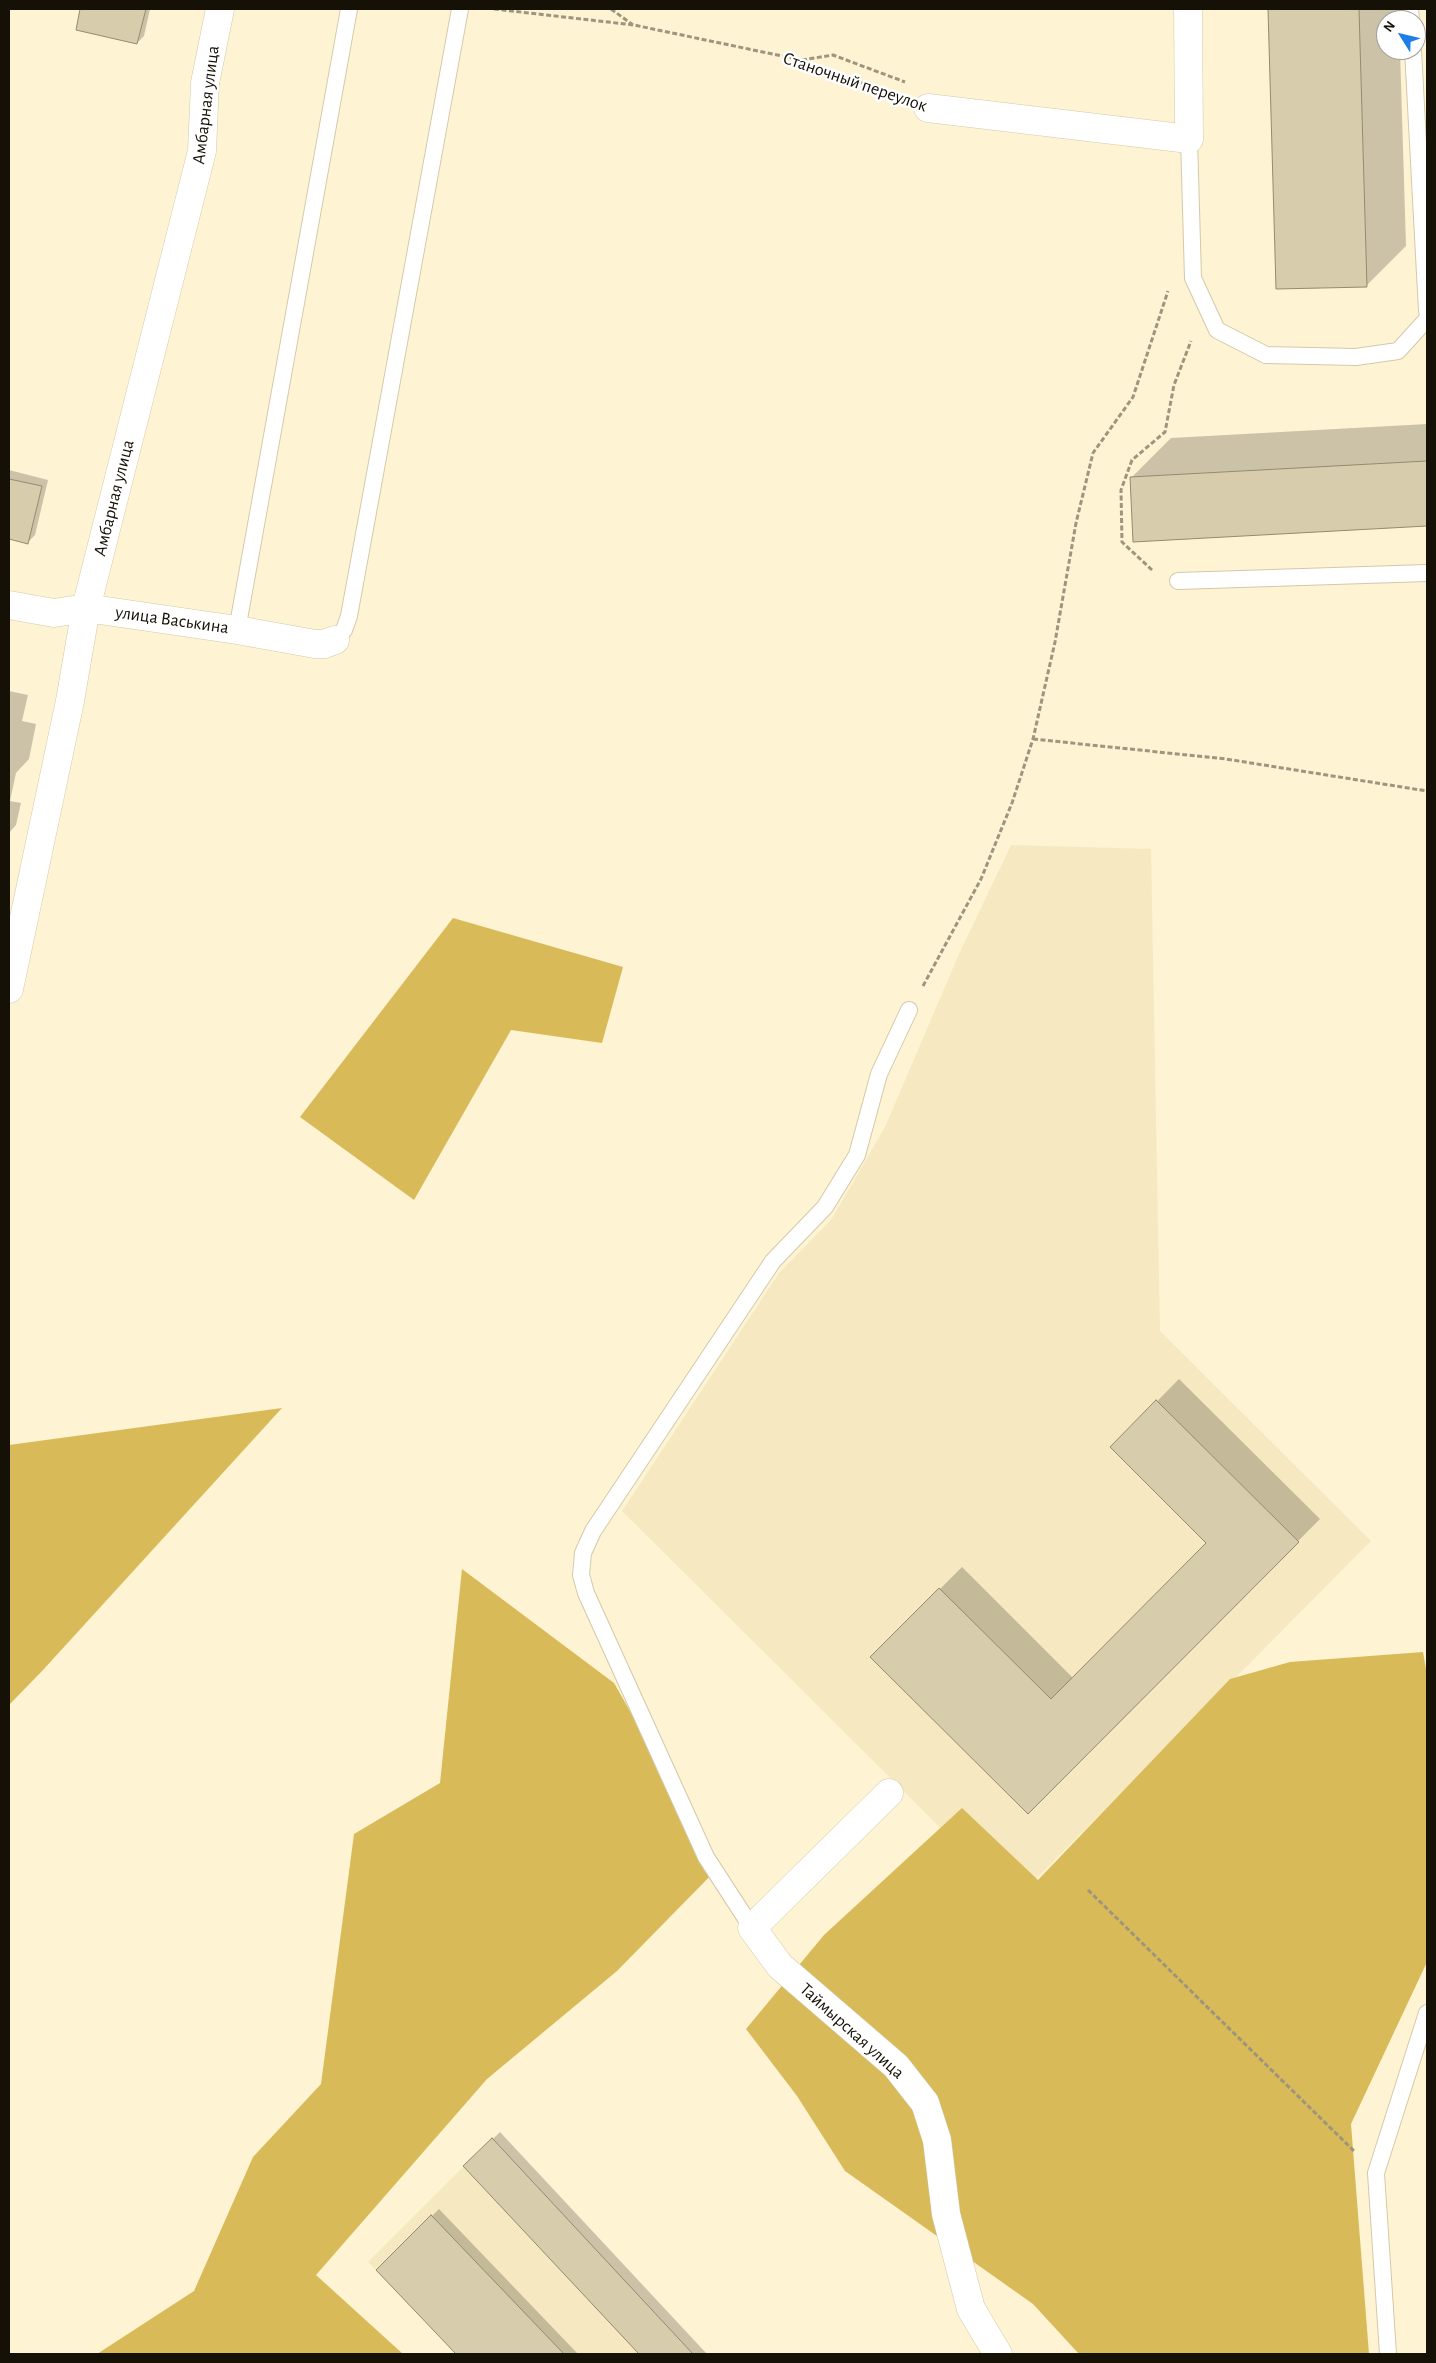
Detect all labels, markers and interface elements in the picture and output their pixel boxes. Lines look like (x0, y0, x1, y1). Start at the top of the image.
north arrow (1376, 10, 1426, 60)
text: N (1381, 19, 1398, 35)
street label: Амбарная улица (188, 44, 224, 166)
street label: Станочный переулок (780, 47, 930, 117)
street label: Амбарная улица (89, 437, 139, 559)
street label: улица Васькина (114, 601, 230, 639)
street label: Таймырская улица (795, 1978, 909, 2084)

